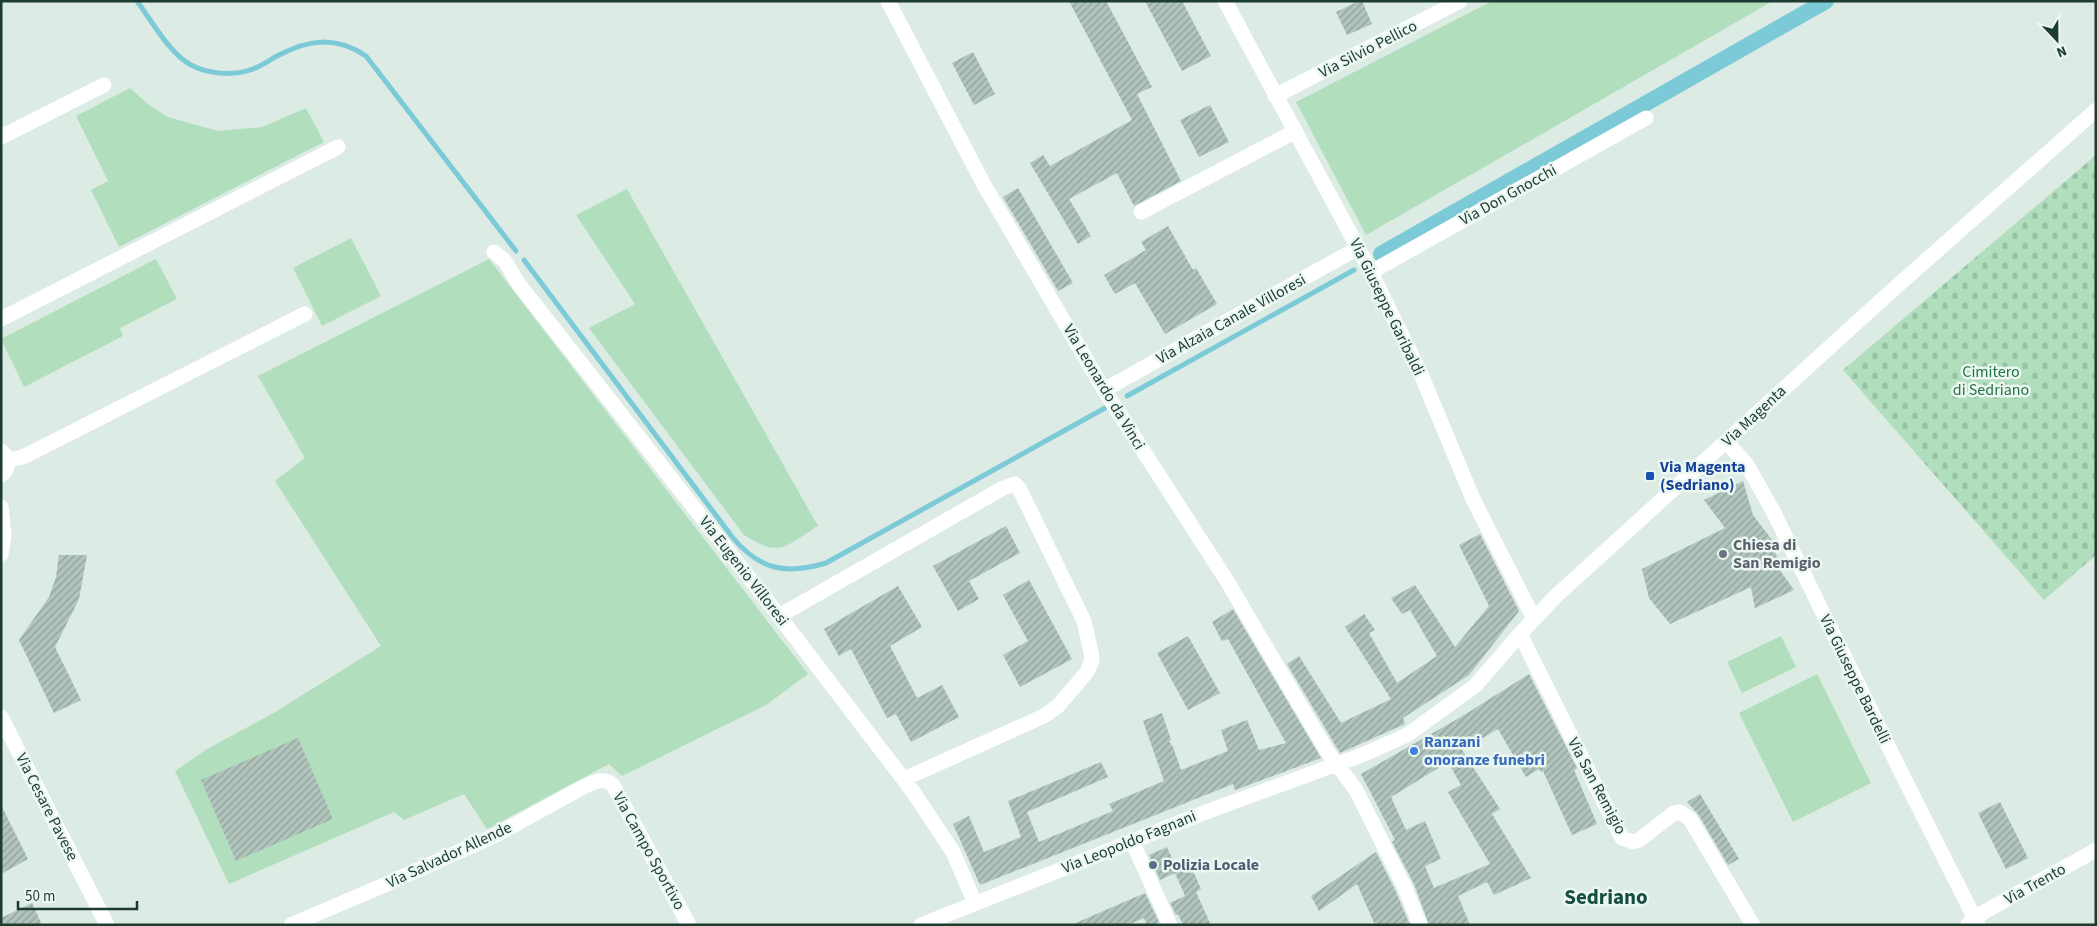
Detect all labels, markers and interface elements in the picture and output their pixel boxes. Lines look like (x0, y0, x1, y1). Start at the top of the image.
street label: Via Silvio Pellico (1315, 15, 1421, 83)
north arrow (2032, 15, 2082, 65)
text: N (2053, 40, 2070, 62)
street label: Via Don Gnocchi (1455, 159, 1561, 231)
street label: Via Giuseppe Garibaldi (1344, 235, 1430, 379)
street label: Via Alzaia Canale Villoresi (1152, 269, 1310, 369)
street label: Via Leonardo da Vinci (1058, 320, 1150, 454)
park label: Cimitero di Sedriano (1953, 361, 2029, 401)
street label: Via Magenta (1717, 380, 1791, 452)
place label: Via Magenta (Sedriano) (1659, 456, 1746, 496)
marker: Via Magenta (Sedriano) (1644, 470, 1656, 482)
street label: Via Eugenio Villoresi (694, 511, 794, 631)
place label: Chiesa di San Remigio (1733, 534, 1821, 574)
marker: Chiesa di San Remigio (1717, 548, 1729, 560)
street label: Via Giuseppe Bardelli (1814, 611, 1896, 747)
place label: Ranzani onoranze funebri (1424, 731, 1545, 771)
street label: Via San Remigio (1562, 734, 1632, 838)
marker: Ranzani onoranze funebri (1408, 745, 1420, 757)
street label: Via Cesare Pavese (10, 749, 84, 865)
street label: Via Campo Sportivo (607, 788, 691, 914)
street label: Via Leopoldo Fagnani (1059, 805, 1199, 879)
street label: Via Salvador Allende (383, 816, 515, 894)
place label: Polizia Locale (1163, 854, 1259, 876)
street label: Via Trento (2000, 858, 2070, 910)
marker: Polizia Locale (1147, 859, 1159, 871)
scale bar (18, 878, 136, 910)
district label: Sedriano (1564, 882, 1648, 912)
text: 50 m (25, 886, 55, 907)

